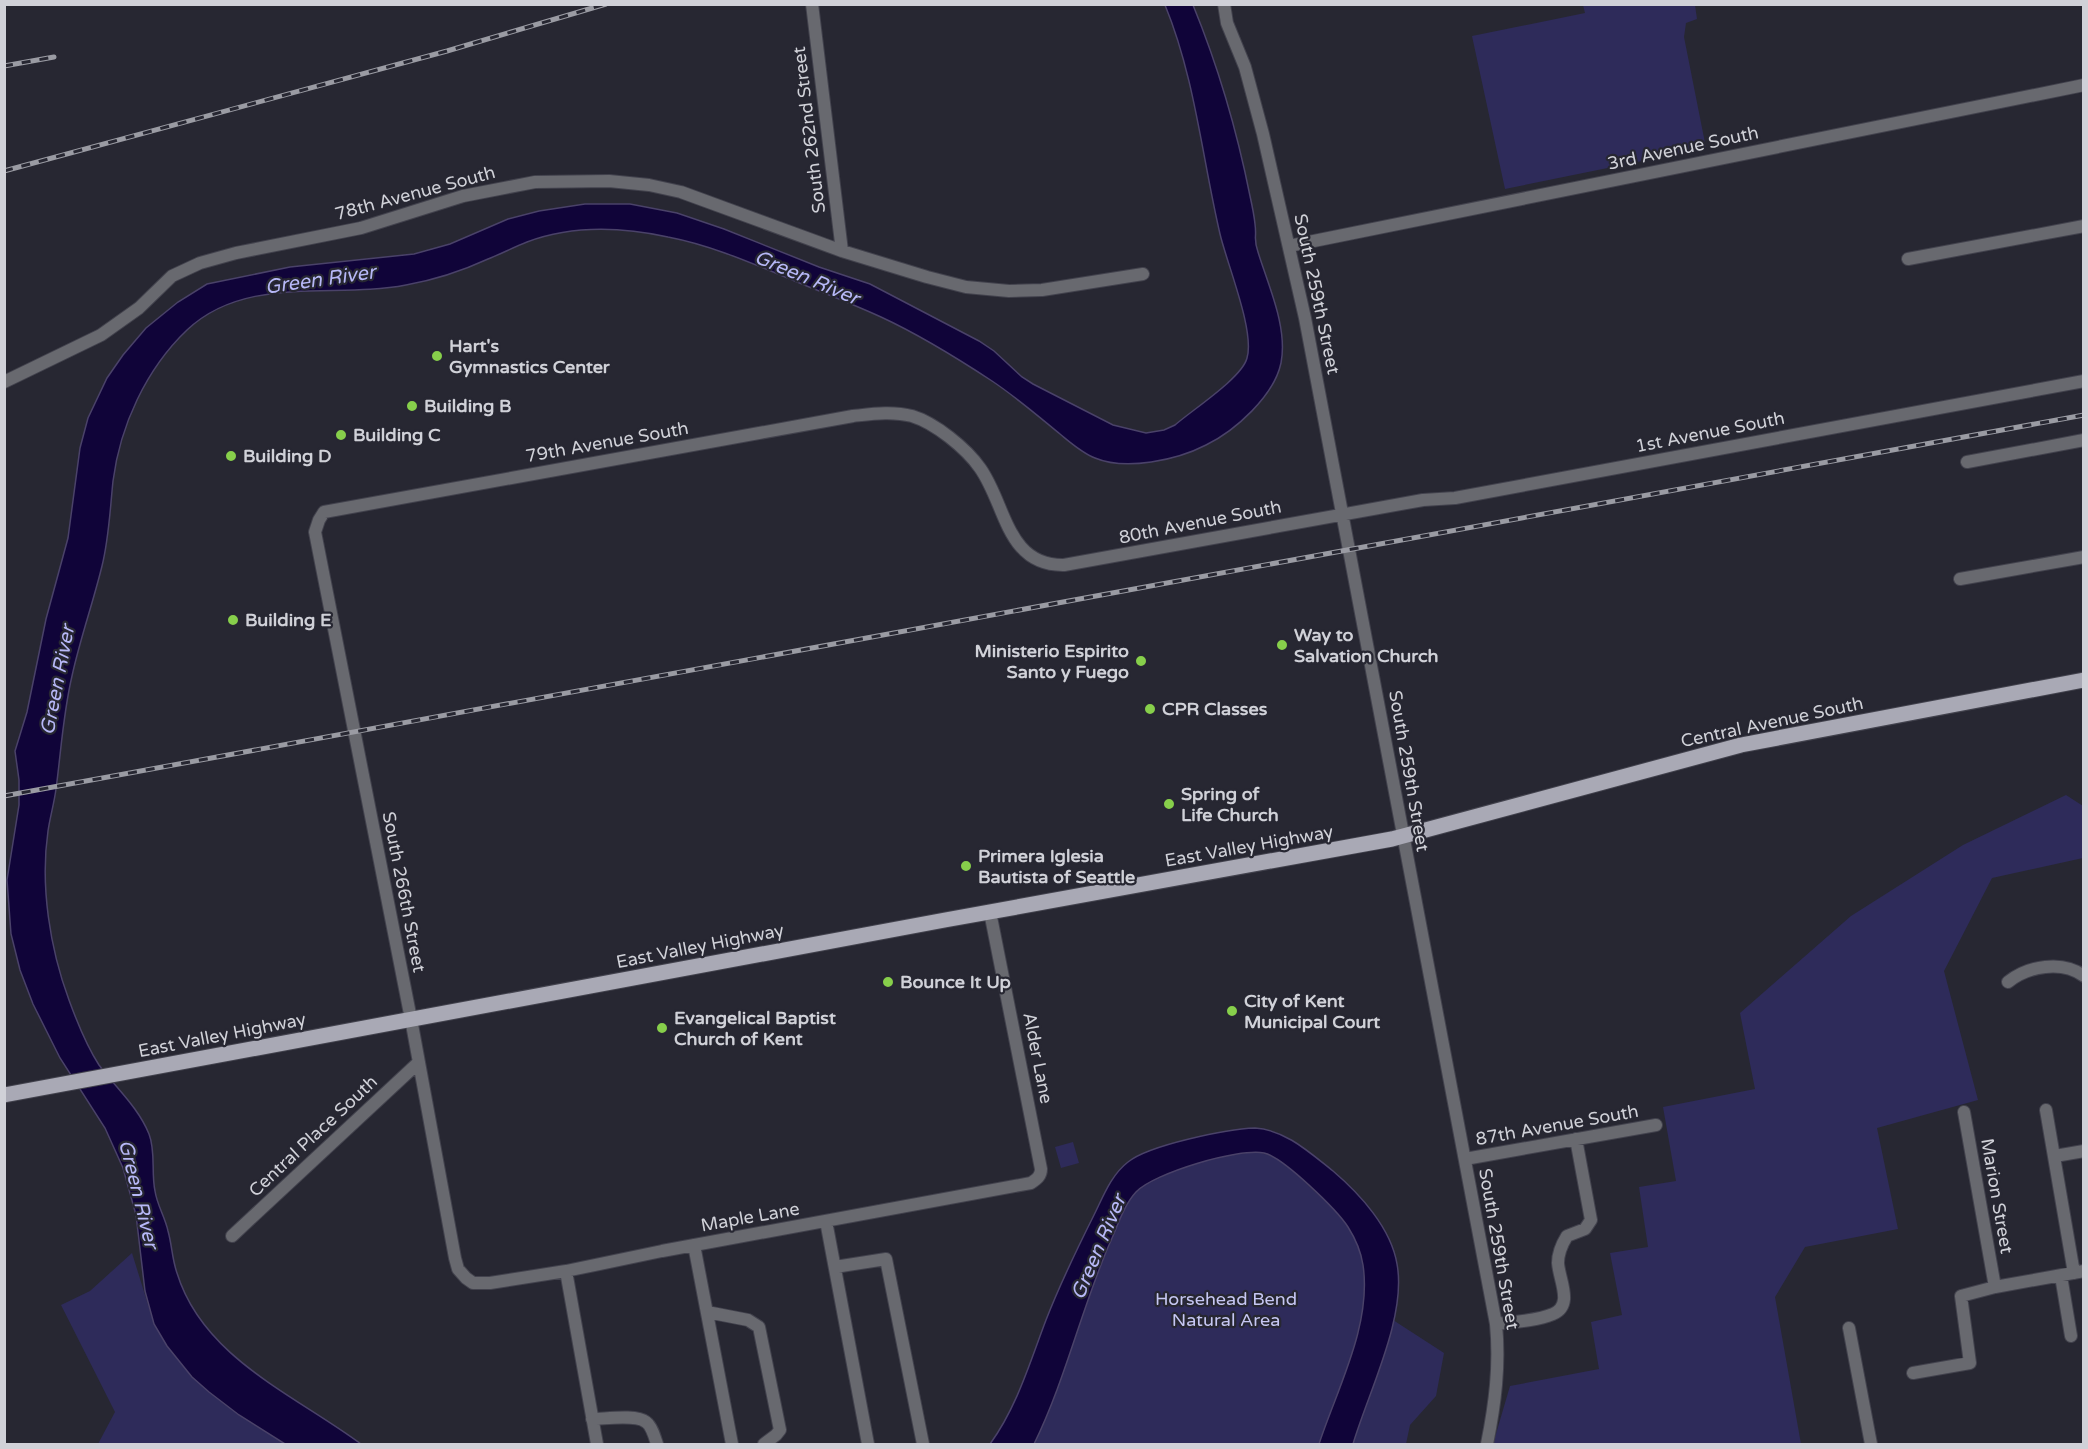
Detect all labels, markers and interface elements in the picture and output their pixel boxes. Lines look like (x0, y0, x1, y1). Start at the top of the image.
street label: South 262nd Street (788, 45, 830, 215)
street label: 3rd Avenue South (1605, 121, 1761, 175)
street label: 78th Avenue South (332, 161, 498, 225)
street label: South 259th Street (1289, 212, 1345, 376)
water label: Green River (751, 245, 865, 312)
water label: Green River (263, 260, 379, 300)
place label: Hart's Gymnastics Center (449, 335, 611, 378)
marker: Hart's Gymnastics Center (430, 349, 444, 363)
place label: Building B (424, 395, 512, 417)
marker: Building B (405, 399, 419, 413)
street label: 1st Avenue South (1634, 407, 1786, 457)
street label: 79th Avenue South (524, 417, 690, 467)
place label: Building C (353, 424, 441, 446)
marker: Building C (334, 428, 348, 442)
place label: Building D (243, 445, 332, 467)
marker: Building D (224, 449, 238, 463)
street label: 80th Avenue South (1117, 495, 1283, 549)
place label: Building E (245, 609, 332, 631)
marker: Building E (226, 613, 240, 627)
water label: Green River (36, 621, 81, 737)
place label: Way to Salvation Church (1294, 624, 1439, 667)
marker: Way to Salvation Church (1275, 638, 1289, 652)
place label: Ministerio Espirito Santo y Fuego (974, 640, 1129, 683)
marker: Ministerio Espirito Santo y Fuego (1134, 654, 1148, 668)
street label: South 259th Street (1384, 689, 1434, 853)
street label: Central Avenue South (1679, 692, 1865, 752)
place label: CPR Classes (1162, 698, 1268, 720)
marker: CPR Classes (1143, 702, 1157, 716)
place label: Spring of Life Church (1181, 783, 1279, 826)
marker: Spring of Life Church (1162, 797, 1176, 811)
street label: South 266th Street (378, 810, 430, 974)
street label: East Valley Highway (1163, 820, 1335, 872)
place label: Primera Iglesia Bautista of Seattle (978, 845, 1135, 888)
marker: Primera Iglesia Bautista of Seattle (959, 859, 973, 873)
street label: East Valley Highway (614, 919, 786, 973)
place label: Bounce It Up (900, 971, 1011, 993)
marker: Bounce It Up (881, 975, 895, 989)
place label: City of Kent Municipal Court (1244, 990, 1380, 1033)
marker: City of Kent Municipal Court (1225, 1004, 1239, 1018)
place label: Evangelical Baptist Church of Kent (674, 1007, 836, 1050)
street label: East Valley Highway (136, 1008, 308, 1062)
street label: Alder Lane (1018, 1010, 1058, 1106)
marker: Evangelical Baptist Church of Kent (655, 1021, 669, 1035)
street label: Central Place South (244, 1071, 382, 1201)
street label: 87th Avenue South (1474, 1100, 1640, 1150)
water label: Green River (113, 1137, 164, 1253)
street label: Marion Street (1976, 1137, 2018, 1256)
street label: South 259th Street (1474, 1167, 1524, 1331)
water label: Green River (1066, 1189, 1133, 1303)
street label: Maple Lane (699, 1197, 801, 1237)
park label: Horsehead Bend Natural Area (1155, 1288, 1297, 1331)

